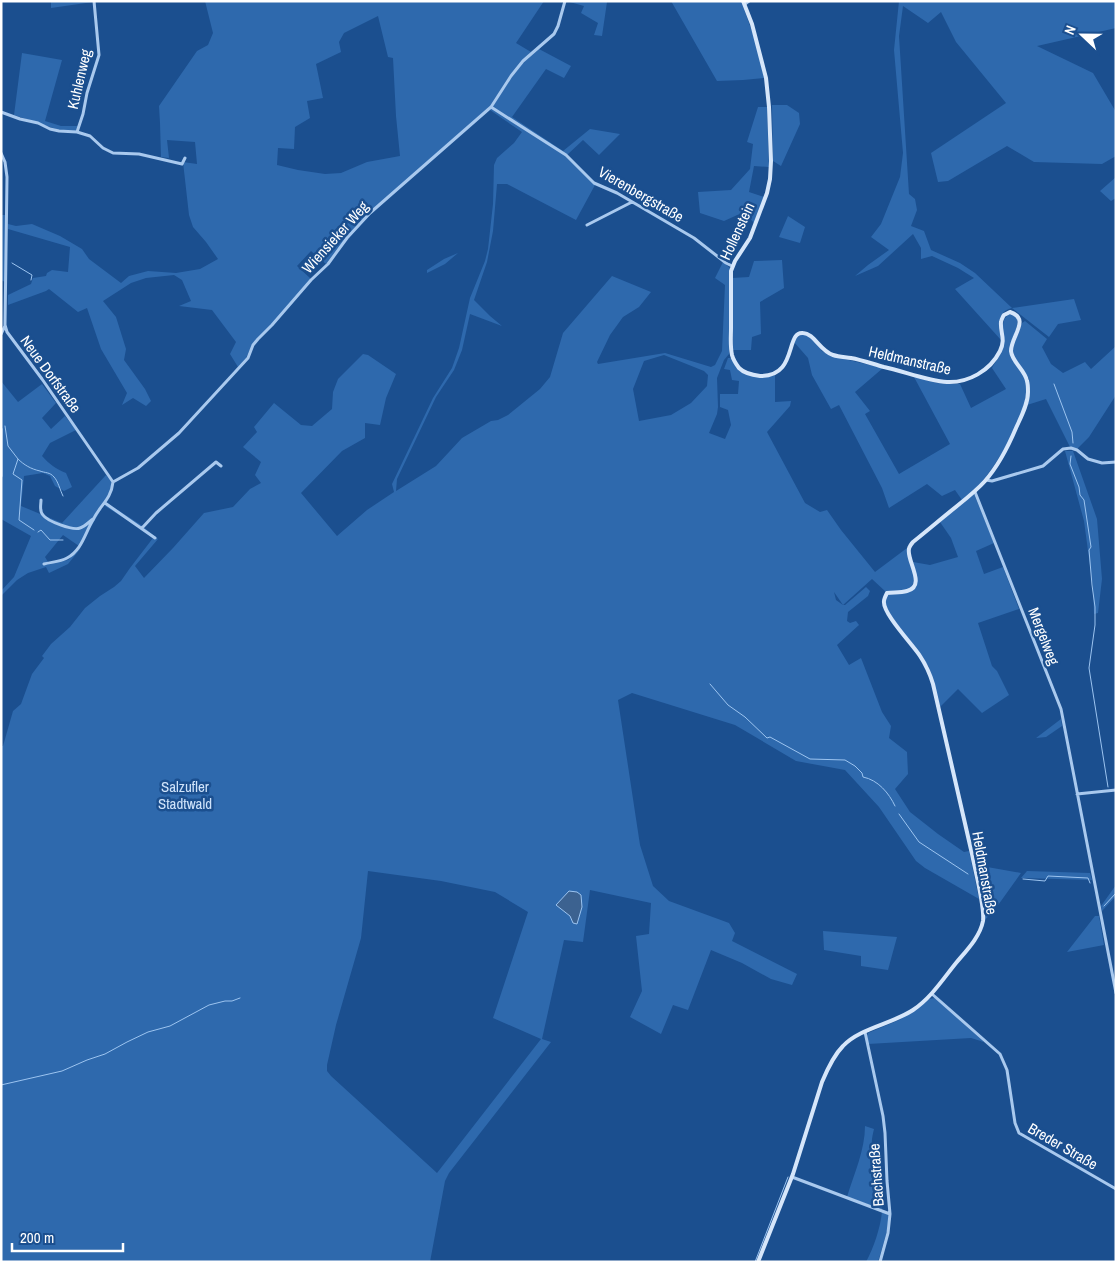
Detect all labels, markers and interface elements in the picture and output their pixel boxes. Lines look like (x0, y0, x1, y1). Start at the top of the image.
north arrow (1057, 10, 1107, 60)
text: N (1060, 23, 1080, 37)
street label: Kuhlenweg (62, 47, 96, 111)
street label: Vierenbergstraße (594, 161, 688, 227)
street label: Wiensieker Weg (297, 196, 373, 278)
street label: Hollenstein (714, 199, 760, 263)
street label: Neue Dorfstraße (16, 331, 86, 417)
street label: Heldmanstraße (867, 340, 953, 380)
street label: Mergelweg (1023, 604, 1065, 668)
park label: Salzufler Stadtwald (158, 776, 212, 814)
street label: Heldmanstraße (967, 830, 1003, 916)
street label: Breder Straße (1024, 1118, 1102, 1174)
street label: Bachstraße (863, 1143, 889, 1207)
scale bar (12, 1220, 124, 1252)
text: 200 m (20, 1227, 54, 1248)

